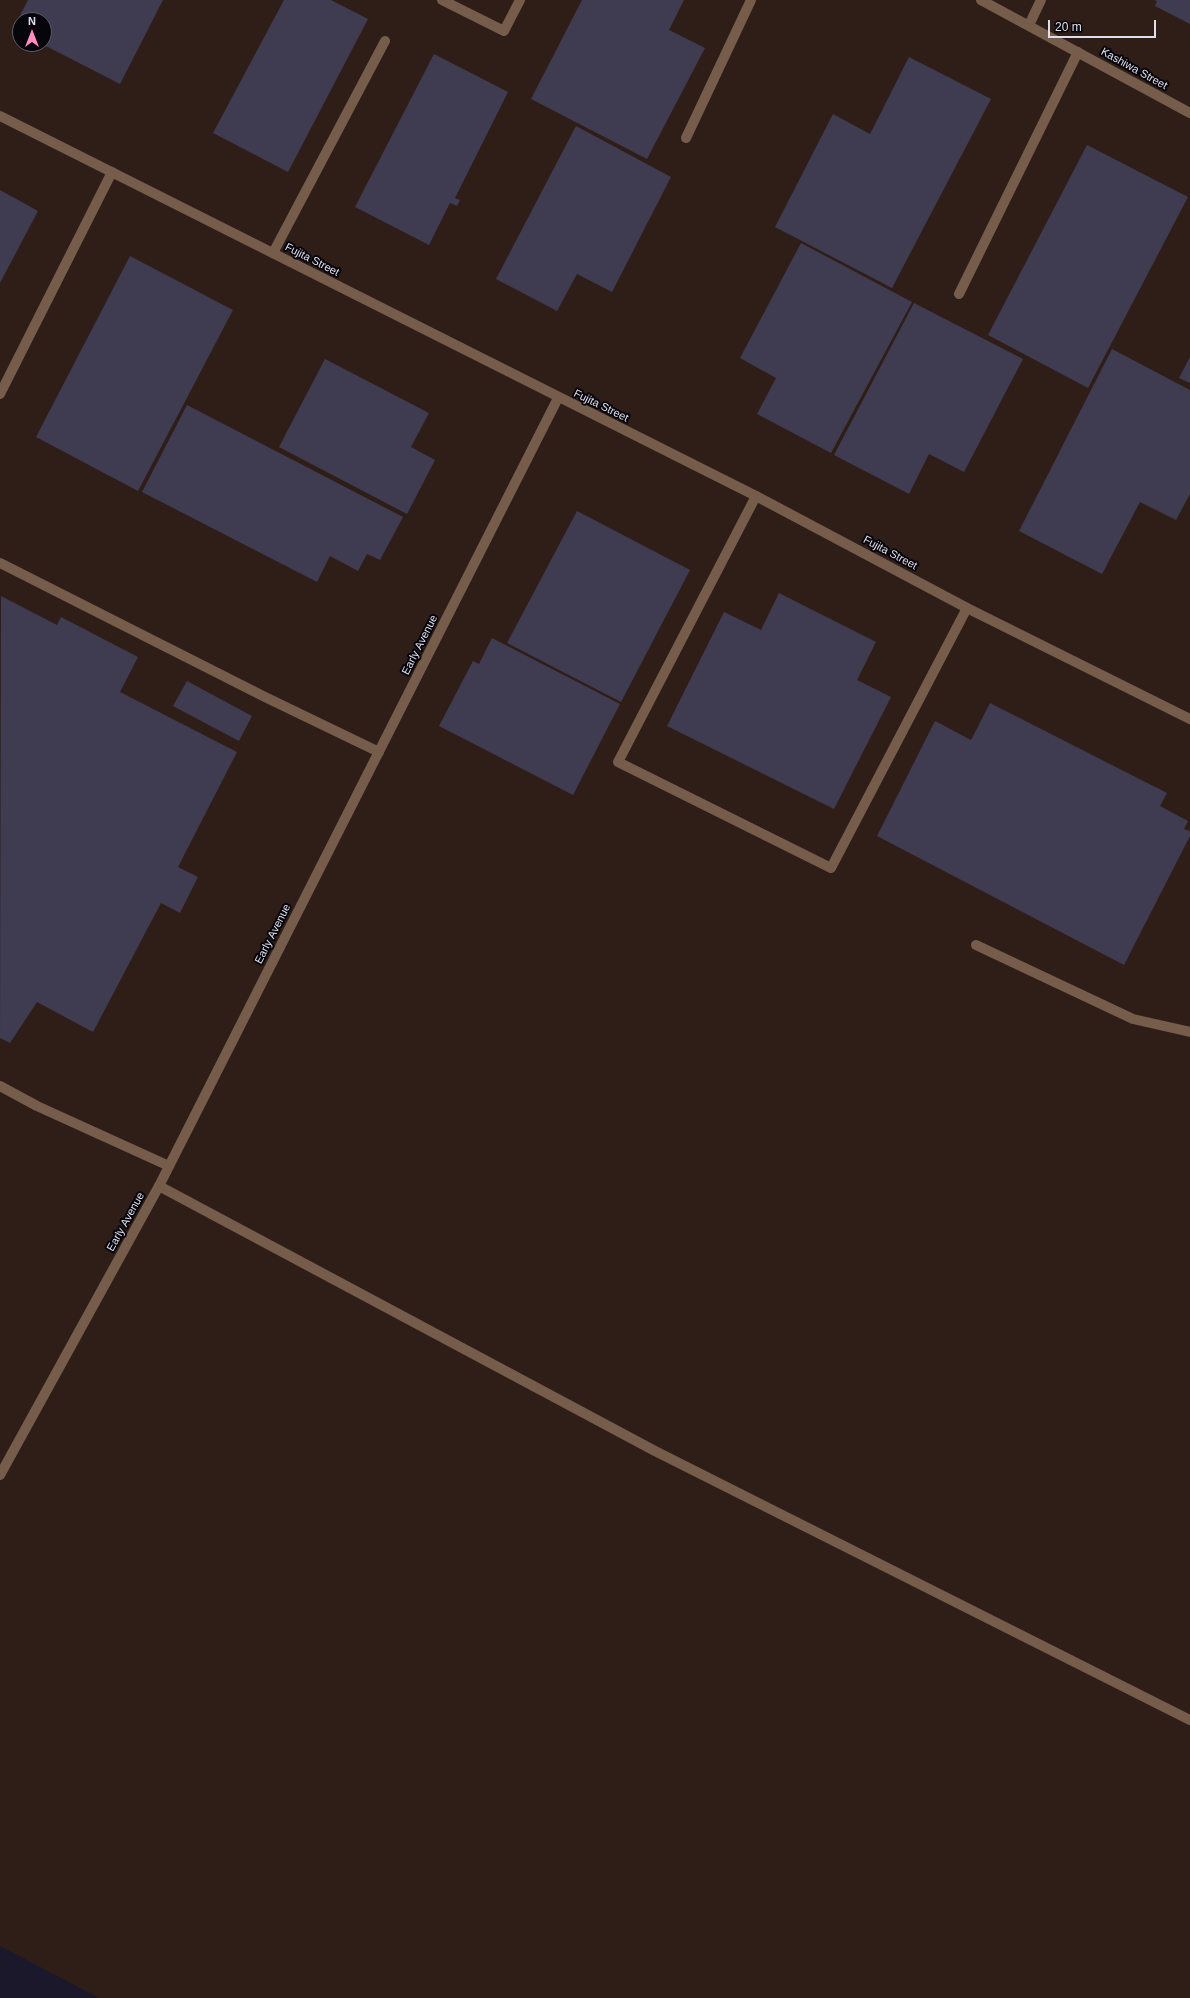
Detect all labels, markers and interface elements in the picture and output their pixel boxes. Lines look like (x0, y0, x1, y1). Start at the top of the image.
north arrow (12, 12, 52, 52)
scale bar (1050, 12, 1158, 38)
text: N (28, 15, 36, 27)
text: 20 m (1055, 20, 1082, 34)
street label: Kashiwa Street (1098, 45, 1170, 93)
street label: Fujita Street (283, 241, 341, 279)
street label: Fujita Street (571, 387, 631, 425)
street label: Fujita Street (861, 533, 919, 573)
street label: Early Avenue (399, 613, 441, 677)
street label: Early Avenue (252, 902, 294, 966)
street label: Early Avenue (104, 1190, 148, 1254)

